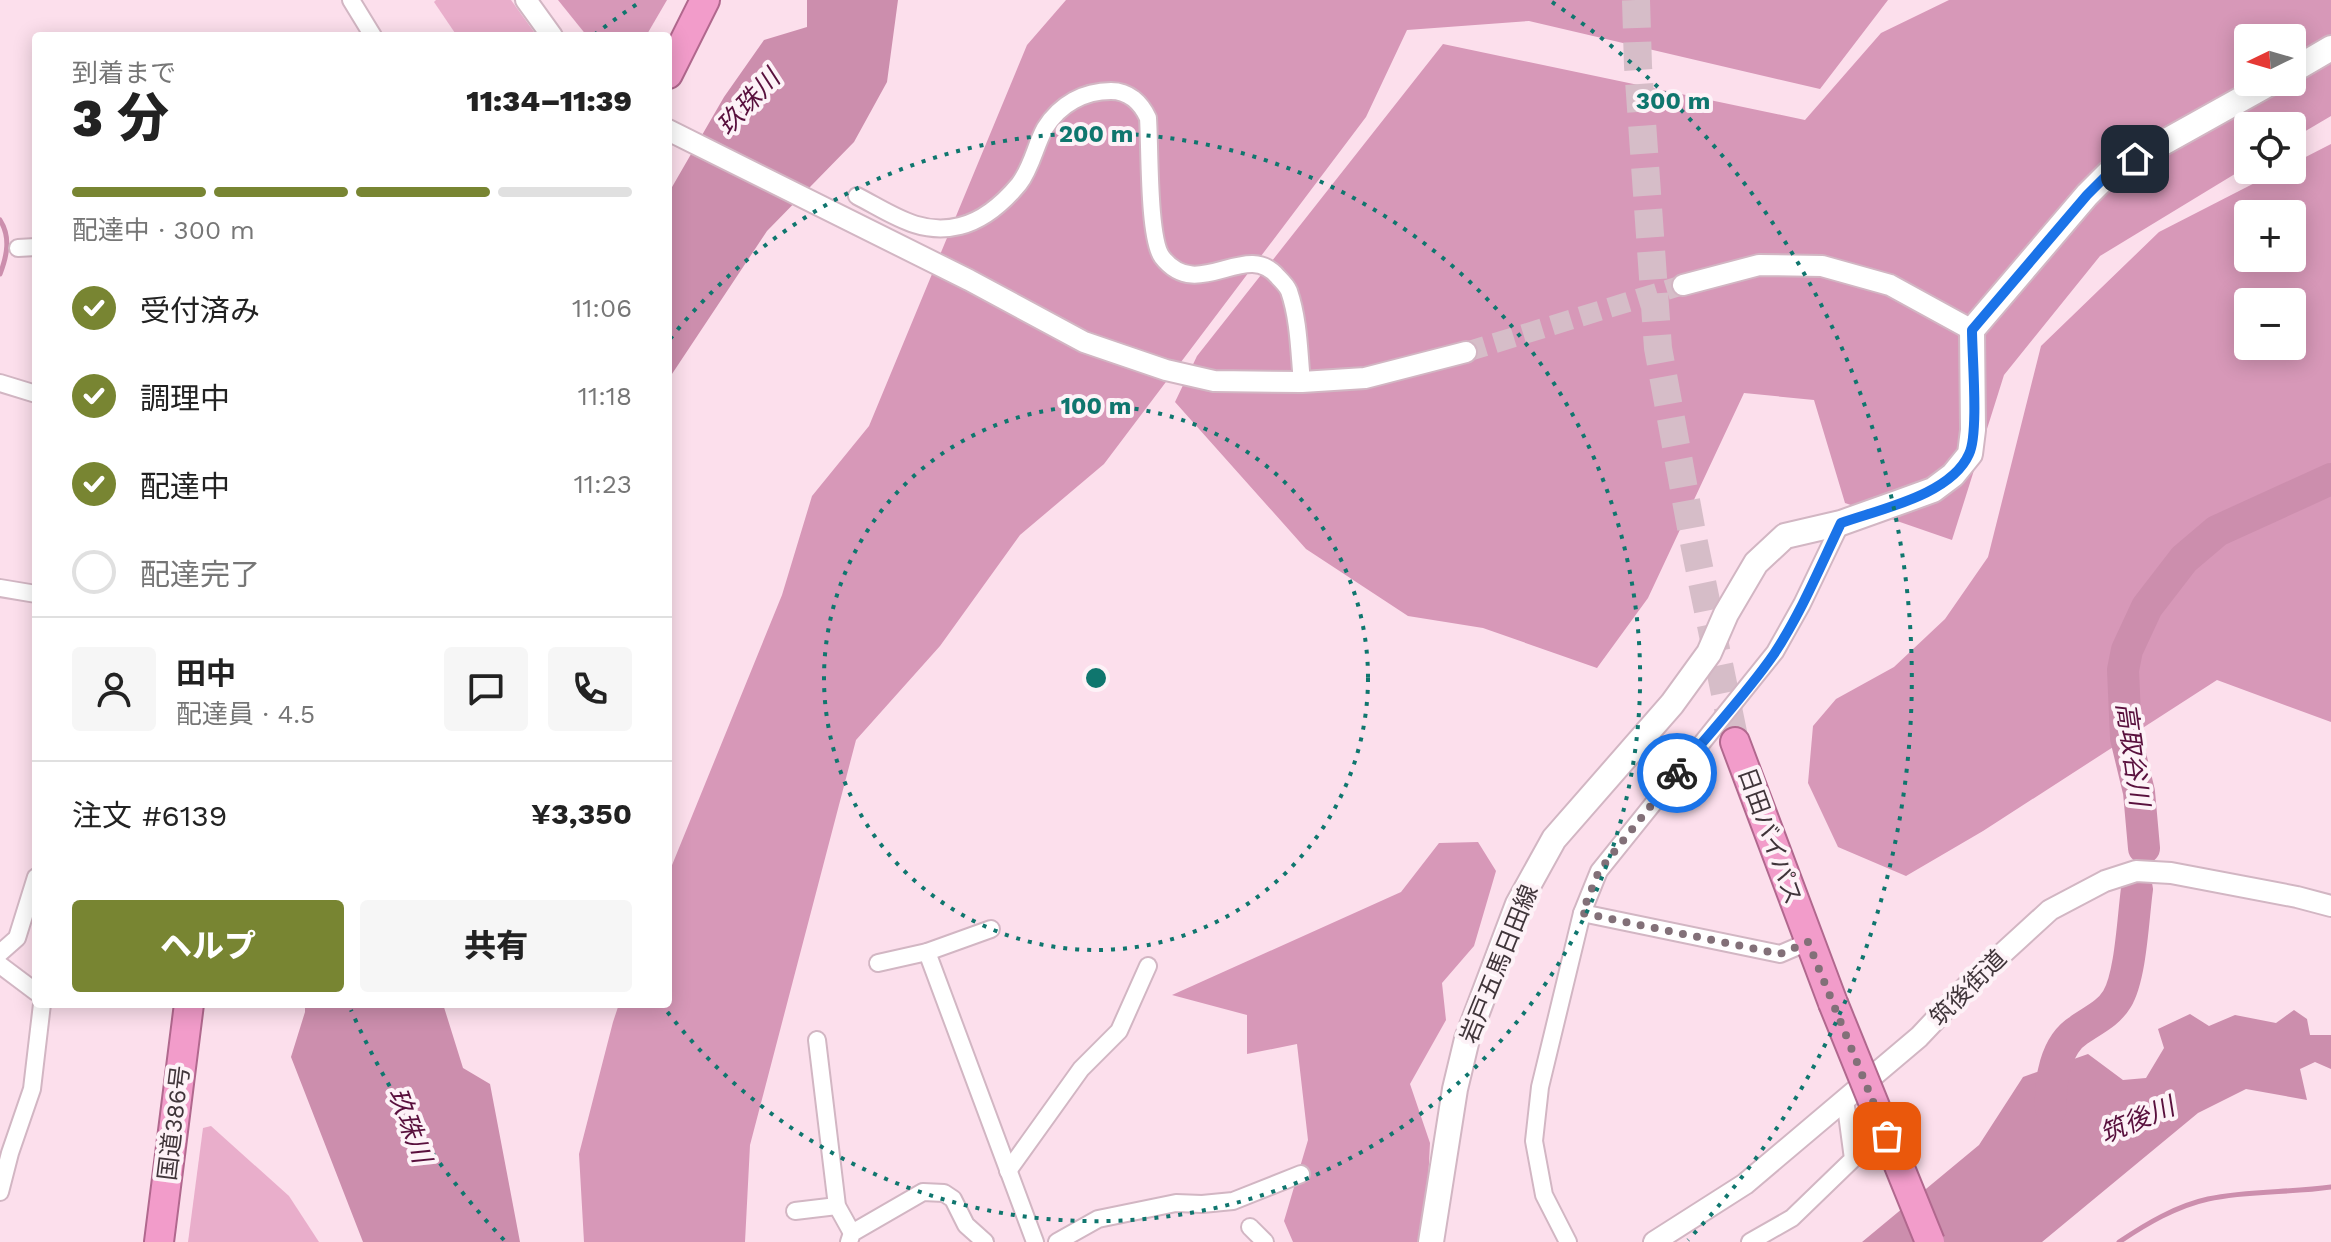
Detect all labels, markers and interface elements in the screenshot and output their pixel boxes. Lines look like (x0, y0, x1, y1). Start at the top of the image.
north arrow (2234, 24, 2306, 96)
map controls (2234, 24, 2306, 360)
text: 到着まで (72, 58, 176, 88)
water label: 玖珠川 (710, 61, 788, 141)
text: 11:34–11:39 (466, 83, 632, 118)
text: 300 m (1636, 87, 1710, 115)
text: 3 分 (72, 88, 169, 149)
button: locate (2234, 112, 2306, 184)
text: 200 m (1059, 120, 1133, 148)
pin (2101, 125, 2169, 193)
icon: home (2113, 137, 2157, 181)
button: + (2234, 200, 2306, 272)
text: 配達中 · 300 m (72, 215, 255, 245)
icon: check (72, 286, 116, 330)
button: − (2234, 288, 2306, 360)
text: 受付済み (140, 293, 260, 328)
text: 11:06 (572, 293, 632, 323)
icon: check (72, 374, 116, 418)
text: 調理中 (140, 381, 230, 416)
text: 11:18 (578, 381, 632, 411)
text: 100 m (1061, 392, 1131, 420)
icon: check (72, 462, 116, 506)
text: 配達中 (140, 469, 230, 504)
text: 11:23 (574, 469, 632, 499)
text: 配達完了 (140, 557, 260, 592)
button: person (72, 647, 156, 731)
button: chat (444, 647, 528, 731)
button: phone (548, 647, 632, 731)
text: 田中 (176, 656, 236, 691)
centre of rings (1082, 664, 1110, 692)
text: 配達員 · 4.5 (176, 699, 315, 729)
water label: 高取谷川 (2111, 700, 2156, 811)
courier (1637, 733, 1717, 813)
icon: bike (1655, 751, 1699, 795)
street label: 日田バイパス (1732, 764, 1808, 908)
text: ¥3,350 (531, 796, 632, 831)
text: 注文 #6139 (72, 798, 227, 833)
street label: 岩戸五馬日田線 (1455, 881, 1543, 1047)
button: ヘルプ (72, 900, 344, 992)
button: 共有 (360, 900, 632, 992)
street label: 筑後街道 (1924, 944, 2012, 1032)
street label: 国道386号 (153, 1064, 195, 1182)
water label: 玖珠川 (383, 1083, 438, 1170)
water label: 筑後川 (2095, 1090, 2182, 1149)
pin (1853, 1102, 1921, 1170)
icon: bag (1865, 1114, 1909, 1158)

